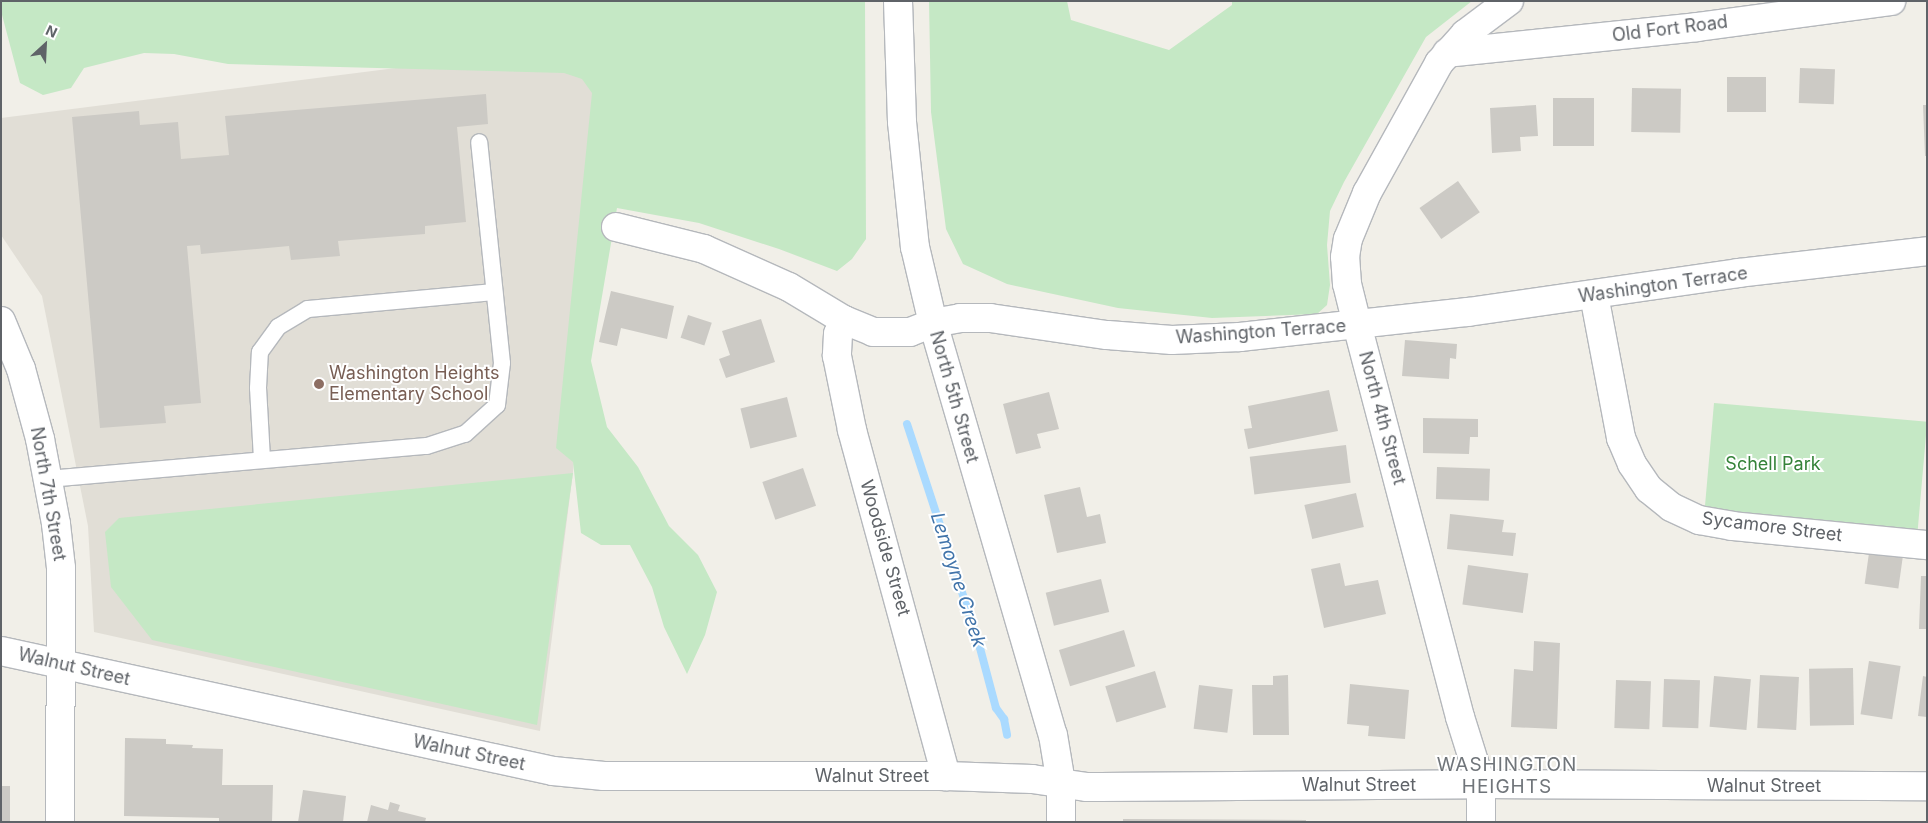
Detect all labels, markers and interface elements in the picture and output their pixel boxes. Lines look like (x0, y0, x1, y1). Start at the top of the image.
street label: Old Fort Road (1611, 11, 1729, 47)
north arrow (20, 20, 70, 70)
text: N (43, 21, 60, 41)
street label: Washington Terrace (1577, 262, 1749, 308)
street label: Washington Terrace (1175, 315, 1347, 349)
street label: North 5th Street (925, 328, 983, 466)
street label: North 4th Street (1354, 349, 1410, 487)
place label: Washington Heights Elementary School (329, 363, 499, 406)
marker: Washington Heights Elementary School (313, 378, 325, 390)
street label: North 7th Street (26, 425, 70, 563)
park label: Schell Park (1725, 453, 1821, 475)
street label: Woodside Street (855, 477, 915, 619)
street label: Sycamore Street (1701, 508, 1843, 546)
water label: Lemoyne Creek (925, 510, 991, 650)
street label: Walnut Street (16, 644, 132, 690)
street label: Walnut Street (411, 731, 527, 775)
district label: WASHINGTON HEIGHTS (1435, 754, 1579, 798)
street label: Walnut Street (815, 765, 929, 787)
street label: Walnut Street (1302, 774, 1416, 796)
street label: Walnut Street (1707, 775, 1821, 797)

